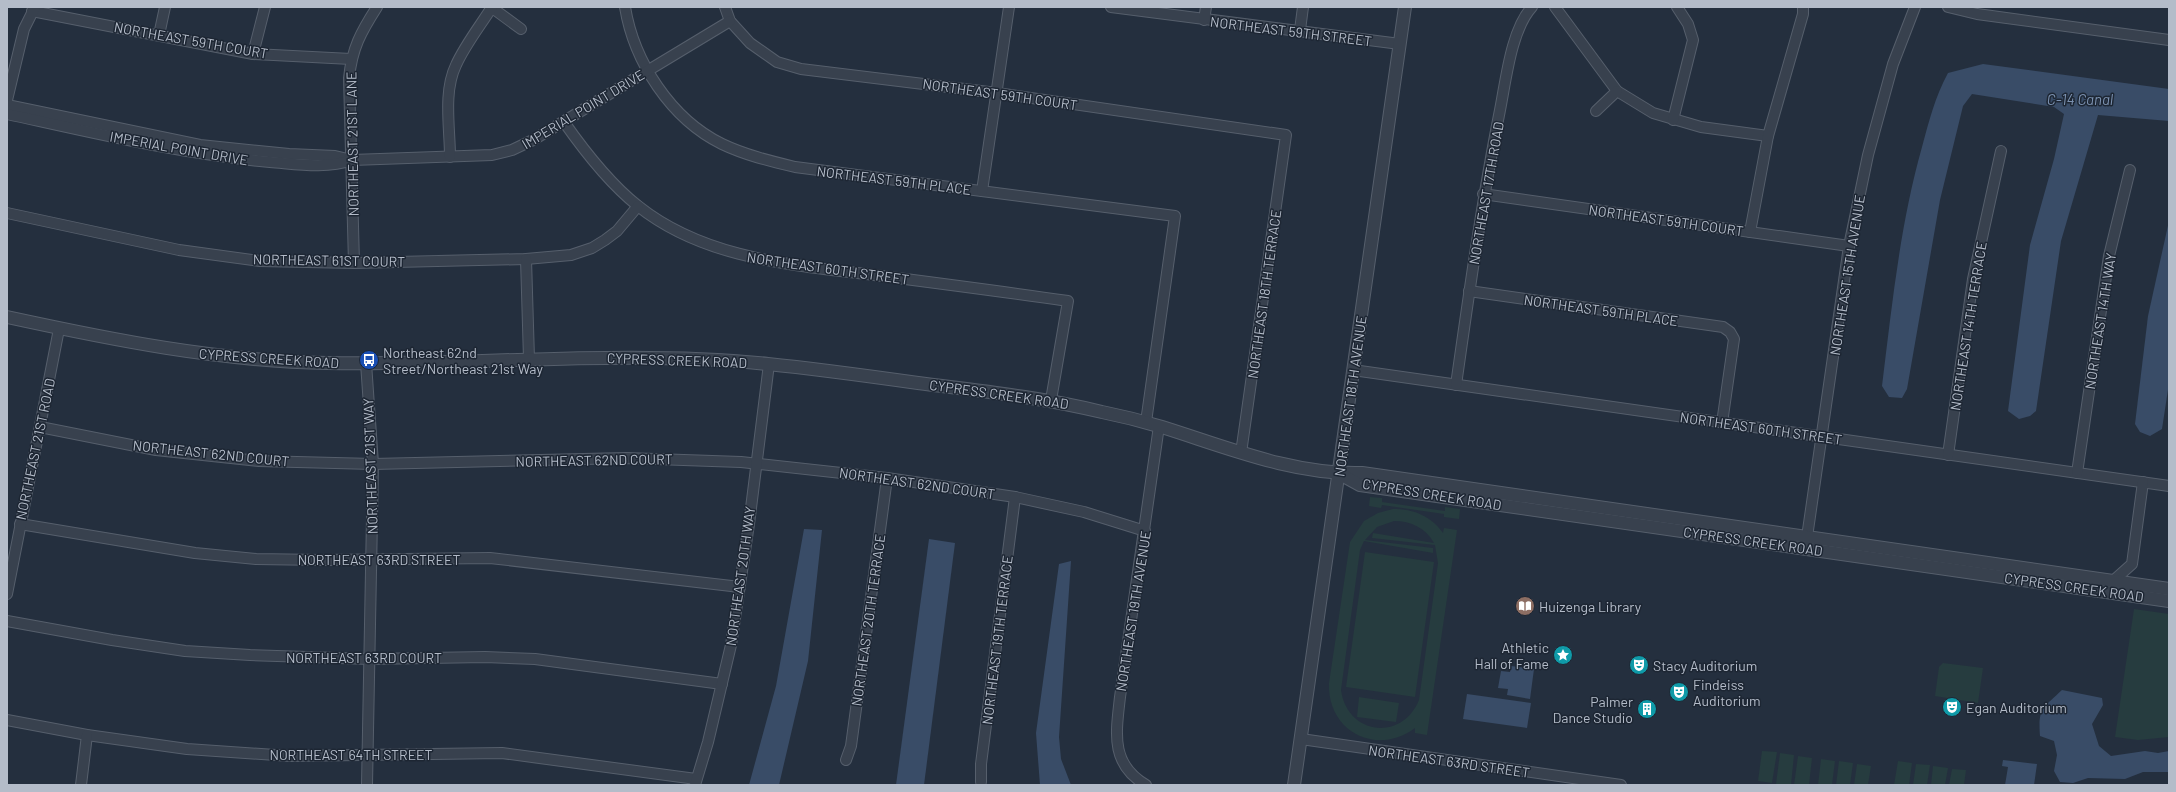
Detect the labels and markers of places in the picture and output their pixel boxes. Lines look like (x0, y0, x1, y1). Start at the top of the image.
place label: Northeast 62nd Street/Northeast 21st Way (383, 344, 543, 377)
bus stop icon: Northeast 62nd Street/Northeast 21st Way (358, 349, 380, 371)
library icon: Huizenga Library (1514, 595, 1536, 617)
place label: Huizenga Library (1539, 598, 1642, 615)
place label: Athletic Hall of Fame (1475, 639, 1549, 672)
place icon: Athletic Hall of Fame (1552, 644, 1574, 666)
theatre icon: Stacy Auditorium (1628, 654, 1650, 676)
place label: Stacy Auditorium (1653, 657, 1757, 674)
place label: Findeiss Auditorium (1693, 676, 1760, 709)
theatre icon: Findeiss Auditorium (1668, 681, 1690, 703)
place label: Palmer Dance Studio (1553, 693, 1633, 726)
theatre icon: Egan Auditorium (1941, 696, 1963, 718)
building icon: Palmer Dance Studio (1636, 698, 1658, 720)
place label: Egan Auditorium (1966, 699, 2067, 716)

